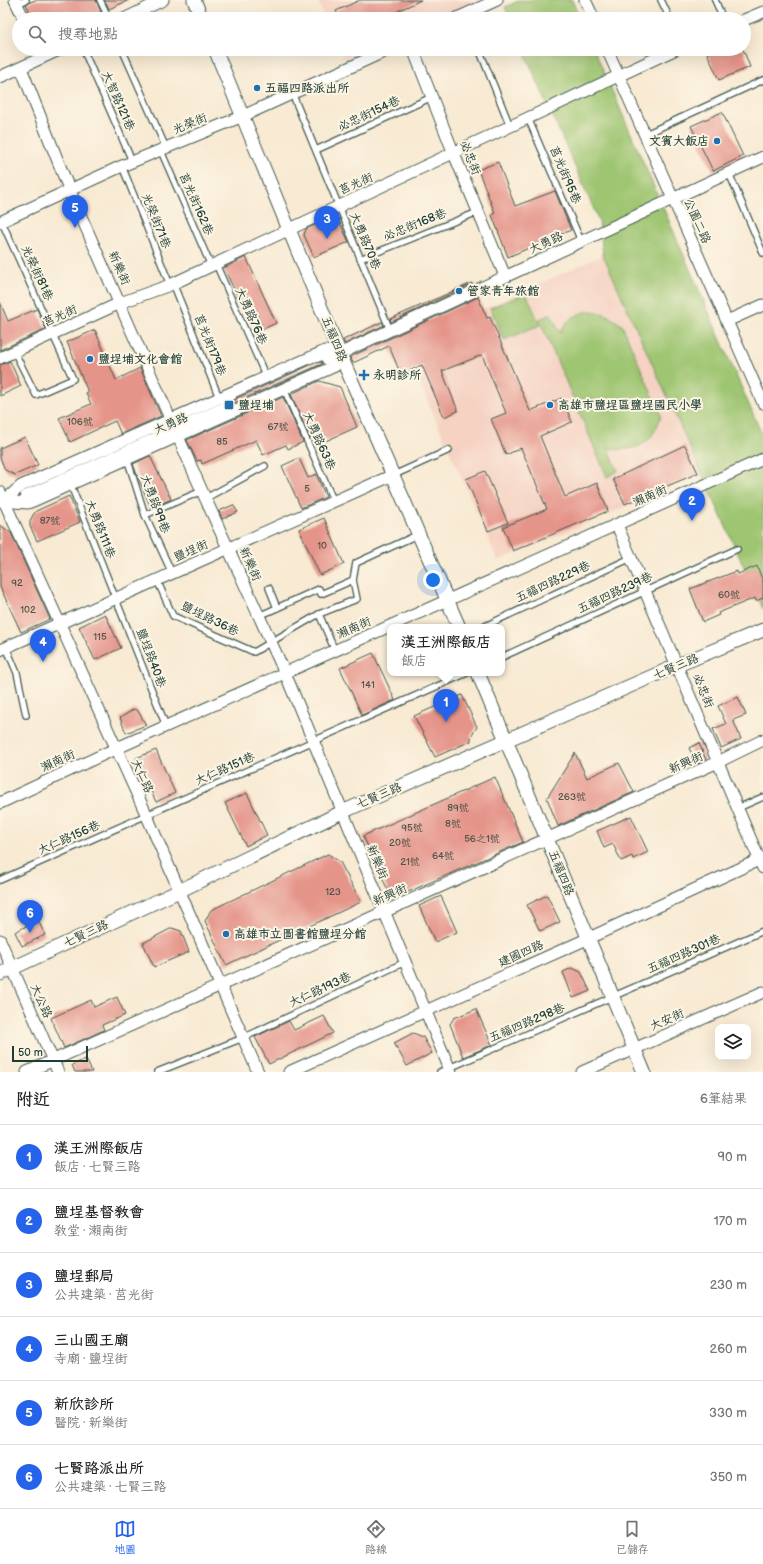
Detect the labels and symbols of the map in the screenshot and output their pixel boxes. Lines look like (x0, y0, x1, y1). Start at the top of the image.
street label: 大智路121巷 (98, 69, 138, 133)
place label: 五福四路派出所 (265, 81, 350, 96)
marker: 五福四路派出所 (252, 83, 262, 93)
street label: 必忠街154巷 (336, 93, 402, 135)
street label: 光榮街 (170, 110, 210, 138)
place label: 文賓大飯店 (649, 134, 709, 149)
marker: 文賓大飯店 (712, 136, 722, 146)
street label: 必忠街 (456, 138, 484, 178)
street label: 莒光街95巷 (546, 144, 584, 206)
street label: 莒光街162巷 (176, 170, 216, 238)
street label: 莒光街 (336, 170, 376, 198)
street label: 光榮街71巷 (138, 191, 174, 251)
pin: 5 (62, 195, 88, 228)
street label: 公園二路 (680, 196, 714, 246)
street label: 必忠街168巷 (381, 205, 449, 245)
pin: 3 (314, 206, 340, 239)
street label: 大勇路70巷 (346, 210, 384, 272)
street label: 大勇路 (527, 229, 565, 257)
street label: 光榮街81巷 (18, 243, 56, 303)
street label: 新樂街 (105, 248, 133, 288)
place label: 管家青年旅館 (467, 284, 540, 299)
street label: 大勇路76巷 (232, 285, 270, 347)
marker: 管家青年旅館 (454, 286, 464, 296)
street label: 莒光街 (40, 302, 80, 330)
street label: 莒光街179巷 (191, 312, 229, 378)
street label: 五福四路 (318, 314, 350, 364)
place label: 鹽埕埔文化會館 (98, 352, 183, 367)
marker: 鹽埕埔文化會館 (85, 354, 95, 364)
place label: 永明診所 (373, 368, 422, 383)
marker: 永明診所 (358, 369, 370, 381)
place label: 鹽埕埔 (238, 398, 274, 413)
place label: 高雄市鹽埕區鹽埕國民小學 (558, 398, 702, 413)
marker: 鹽埕埔 (223, 399, 235, 411)
marker: 高雄市鹽埕區鹽埕國民小學 (545, 400, 555, 410)
street label: 大勇路63巷 (299, 409, 339, 473)
street label: 大勇路 (151, 410, 191, 438)
house number: 106號 (67, 416, 93, 428)
house number: 67號 (267, 421, 289, 433)
house number: 85 (216, 436, 228, 448)
street label: 大勇路99巷 (137, 472, 173, 536)
street label: 瀨南街 (630, 482, 670, 510)
house number: 5 (304, 483, 310, 495)
pin: 2 (679, 488, 705, 521)
street label: 大勇路111巷 (81, 497, 119, 561)
house number: 87號 (40, 515, 60, 527)
street label: 鹽埕街 (171, 537, 211, 565)
house number: 10 (317, 540, 327, 552)
street label: 新樂街 (236, 544, 264, 584)
street label: 五福四路229巷 (513, 558, 593, 606)
street label: 五福四路239巷 (575, 569, 655, 617)
your location (423, 570, 443, 590)
house number: 92 (11, 577, 23, 589)
house number: 60號 (718, 589, 740, 601)
street label: 鹽埕路36巷 (179, 599, 241, 639)
house number: 102 (20, 604, 36, 616)
street label: 瀨南街 (334, 614, 374, 642)
street label: 鹽埕路40巷 (133, 626, 169, 690)
pin: 4 (30, 629, 56, 662)
house number: 115 (93, 631, 107, 643)
street label: 七賢三路 (651, 651, 701, 683)
street label: 必忠街 (689, 671, 717, 711)
house number: 141 (361, 679, 375, 691)
pin: 1 (433, 689, 459, 722)
street label: 瀨南街 (39, 747, 77, 775)
street label: 大仁路151巷 (193, 749, 257, 789)
street label: 新興街 (666, 749, 706, 777)
street label: 大仁路 (128, 757, 156, 795)
street label: 七賢三路 (354, 780, 404, 812)
house number: 263號 (558, 791, 586, 803)
house number: 89號 (447, 802, 469, 814)
street label: 大仁路156巷 (35, 818, 103, 858)
house number: 8號 (445, 818, 461, 830)
house number: 95號 (401, 822, 423, 834)
house number: 56之1號 (464, 833, 500, 845)
house number: 20號 (389, 837, 411, 849)
street label: 新樂街 (363, 842, 391, 882)
street label: 五福四路 (545, 848, 577, 898)
house number: 64號 (432, 850, 454, 862)
house number: 21號 (400, 856, 420, 868)
street label: 新興街 (370, 881, 410, 909)
house number: 123 (325, 886, 341, 898)
pin: 6 (17, 900, 43, 933)
street label: 七賢三路 (61, 917, 111, 951)
place label: 高雄市立圖書館鹽埕分館 (234, 927, 367, 942)
marker: 高雄市立圖書館鹽埕分館 (221, 929, 231, 939)
street label: 五福四路301巷 (645, 931, 723, 977)
street label: 建國四路 (496, 937, 546, 971)
street label: 大仁路193巷 (286, 969, 354, 1011)
street label: 大公路 (27, 981, 55, 1021)
street label: 五福四路298巷 (487, 1000, 567, 1046)
street label: 大安街 (647, 1006, 687, 1034)
scale bar (12, 1044, 88, 1063)

